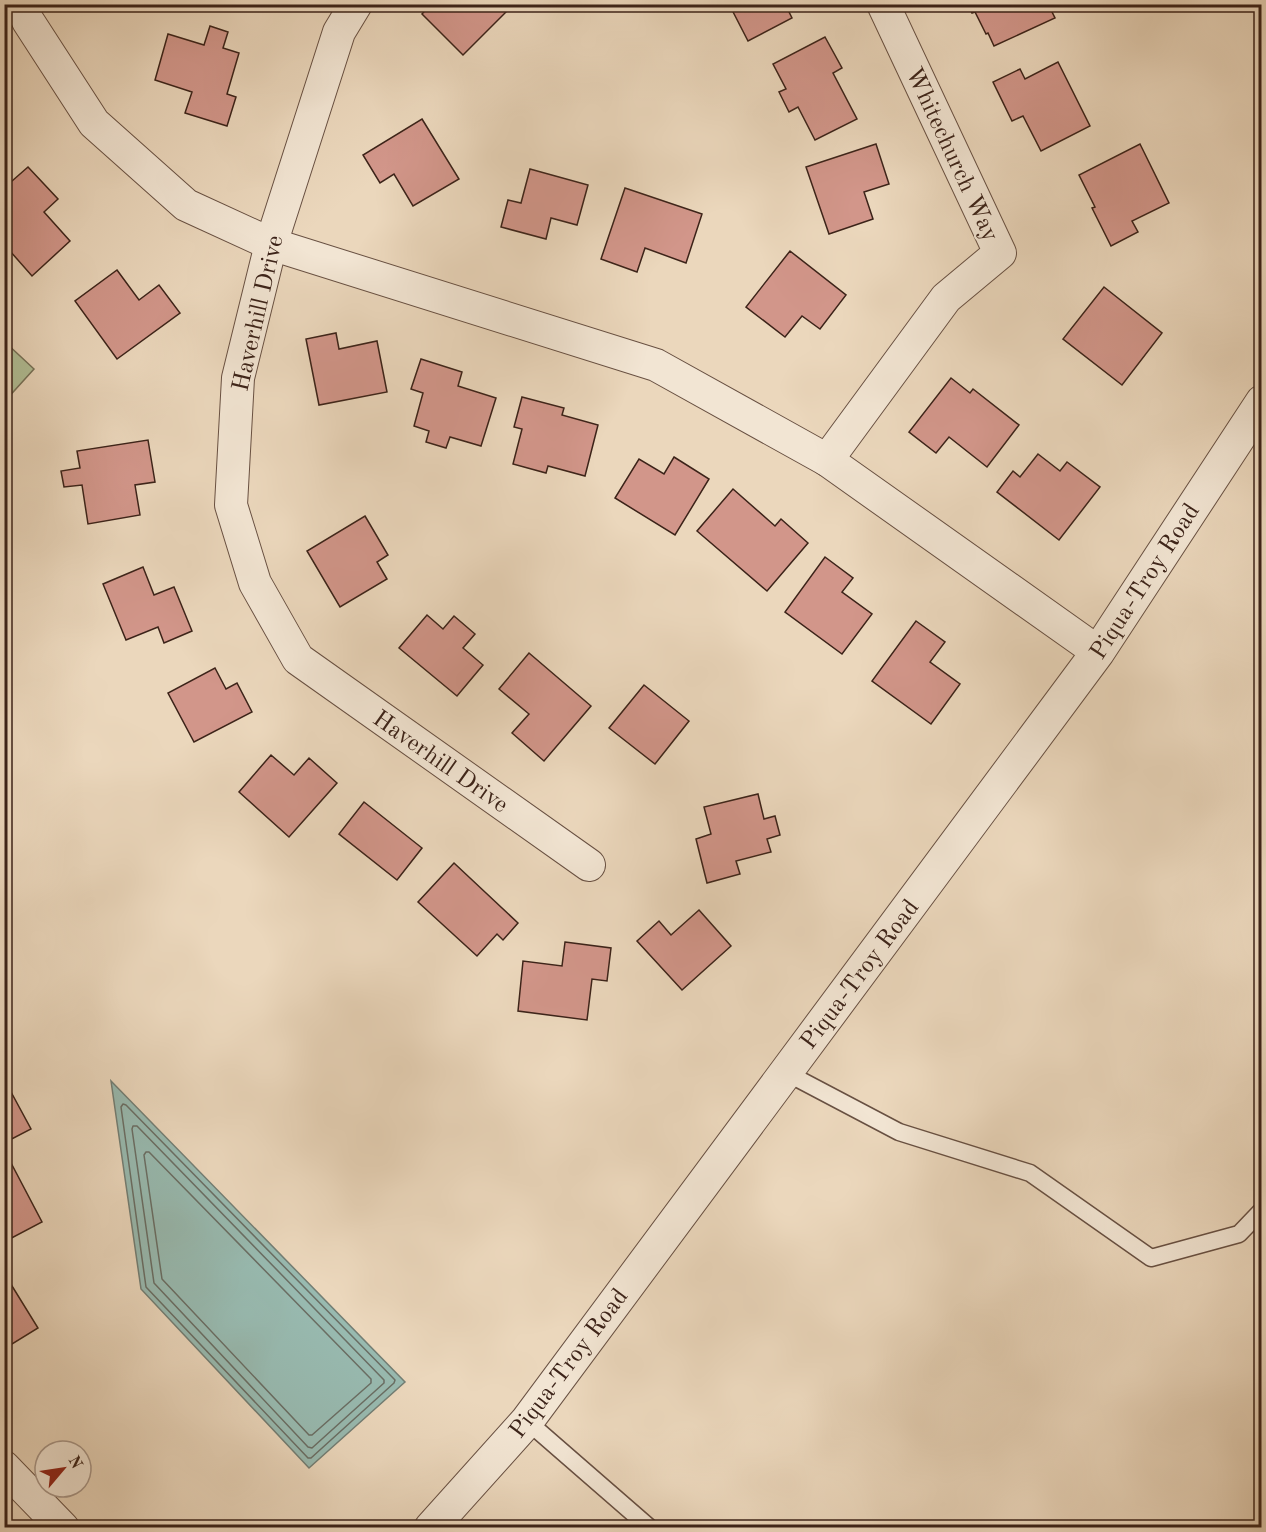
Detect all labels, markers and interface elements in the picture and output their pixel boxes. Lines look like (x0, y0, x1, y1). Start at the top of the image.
street label: Whitechurch Way (900, 64, 1002, 246)
street label: Haverhill Drive (229, 233, 289, 394)
street label: Piqua-Troy Road (1087, 500, 1205, 664)
street label: Haverhill Drive (368, 707, 512, 818)
street label: Piqua-Troy Road (797, 896, 924, 1054)
street label: Piqua-Troy Road (506, 1285, 633, 1443)
north arrow (33, 1439, 93, 1499)
text: N (64, 1453, 85, 1473)

